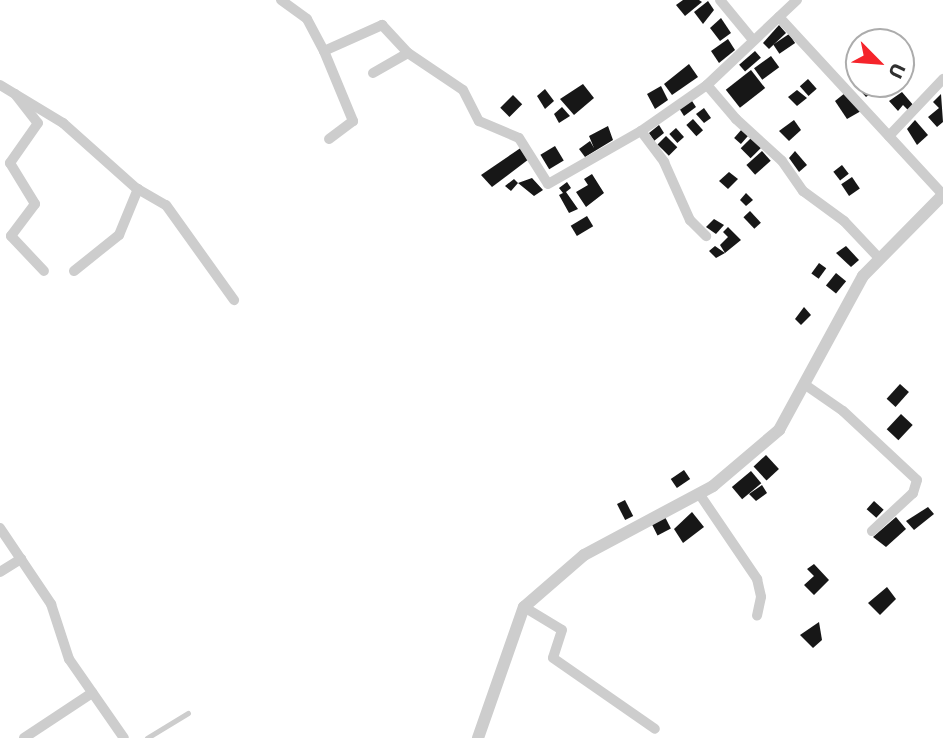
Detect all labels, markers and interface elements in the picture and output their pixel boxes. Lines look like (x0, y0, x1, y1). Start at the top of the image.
north arrow (845, 28, 915, 98)
text: U (884, 60, 911, 82)

